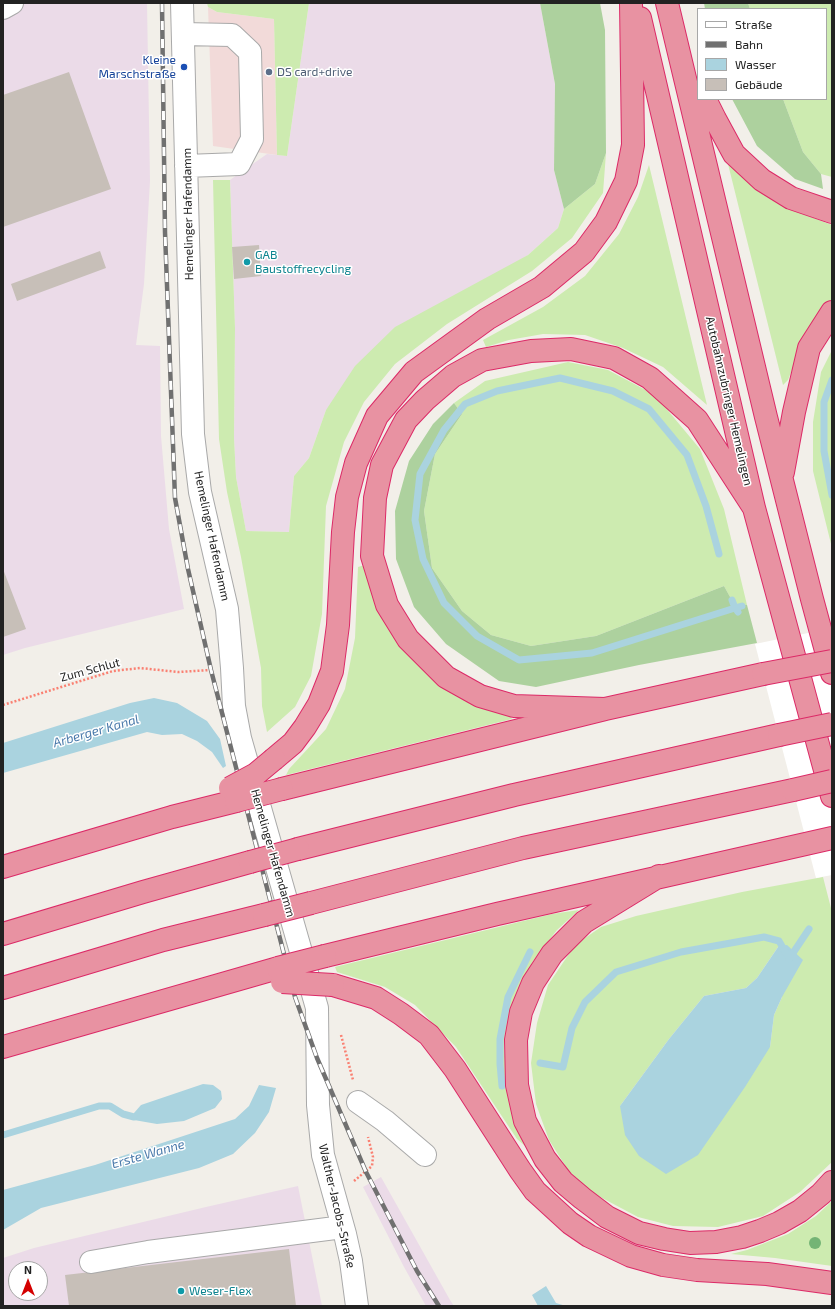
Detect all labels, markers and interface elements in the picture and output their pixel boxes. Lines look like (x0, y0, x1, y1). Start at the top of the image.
legend (697, 8, 827, 100)
text: Straße (735, 17, 772, 31)
text: Bahn (735, 37, 763, 51)
place label: Kleine Marschstraße (99, 53, 176, 81)
text: Wasser (735, 57, 776, 71)
marker: Kleine Marschstraße (179, 62, 189, 72)
place label: DS card+drive (277, 65, 352, 79)
marker: DS card+drive (264, 67, 274, 77)
text: Gebäude (735, 77, 783, 91)
street label: Hemelinger Hafendamm (180, 148, 196, 280)
place label: GAB Baustoffrecycling (255, 248, 351, 276)
marker: GAB Baustoffrecycling (242, 257, 252, 267)
street label: Autobahnzubringer Hemelingen (703, 315, 755, 487)
street label: Hemelinger Hafendamm (191, 470, 233, 602)
street label: Zum Schlut (58, 655, 122, 685)
water label: Arberger Kanal (51, 711, 141, 751)
street label: Hemelinger Hafendamm (248, 787, 298, 919)
water label: Erste Wanne (110, 1136, 186, 1172)
street label: Walther-Jacobs-Straße (316, 1142, 358, 1270)
north arrow (8, 1261, 48, 1301)
text: N (24, 1263, 32, 1276)
place label: Weser-Flex (189, 1284, 252, 1298)
marker: Weser-Flex (176, 1286, 186, 1296)

